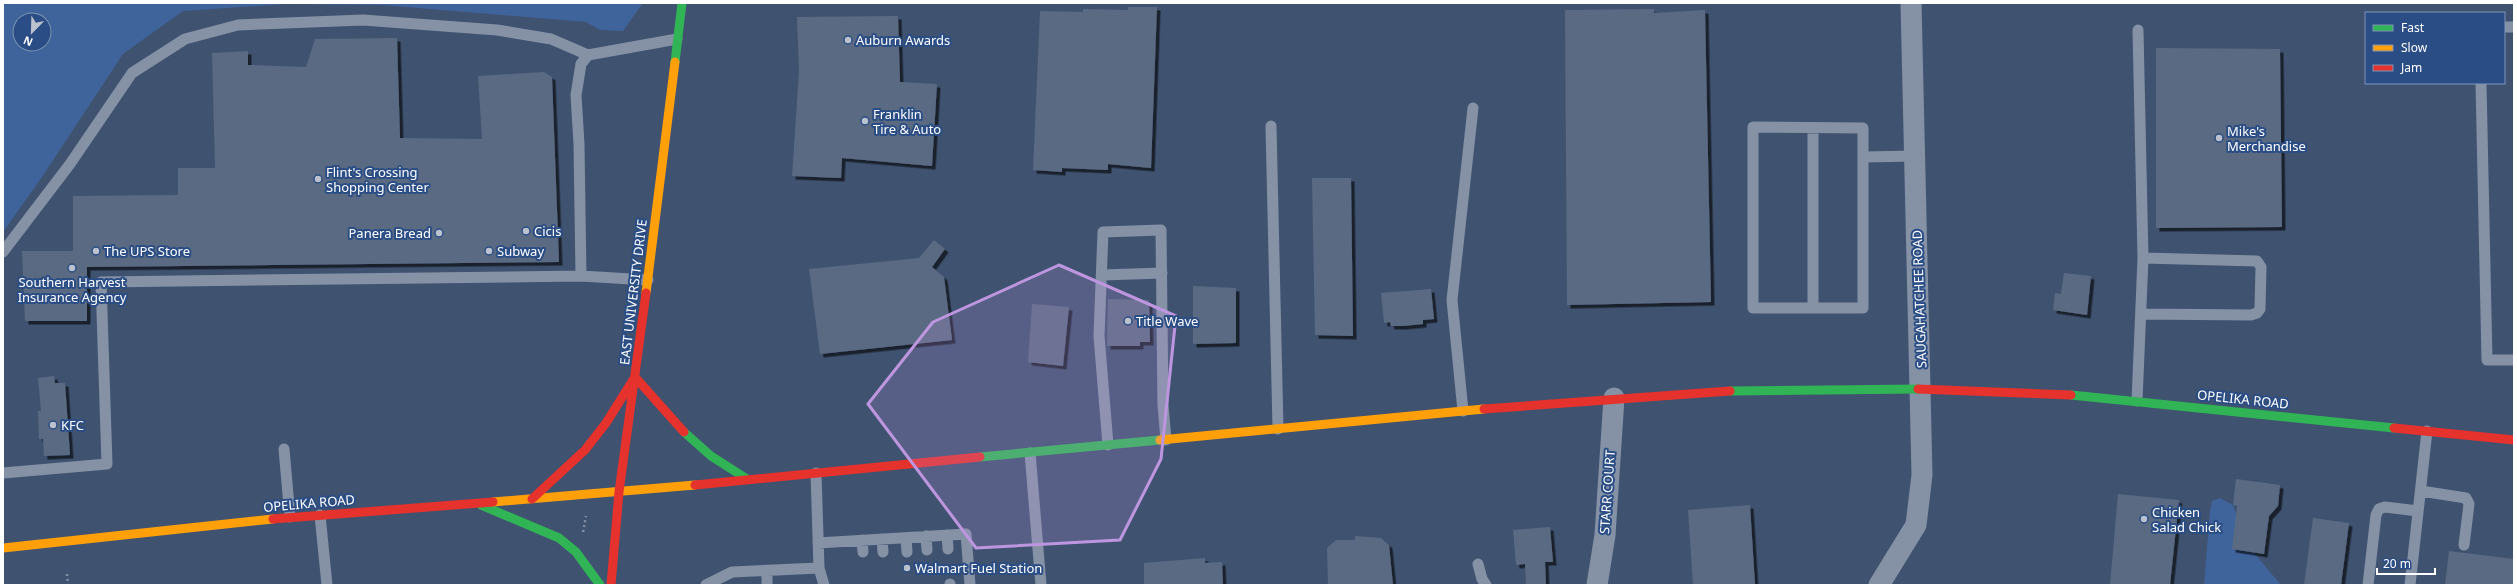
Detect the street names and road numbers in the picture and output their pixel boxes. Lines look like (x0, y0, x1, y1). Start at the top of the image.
street label: EAST UNIVERSITY DRIVE (615, 218, 651, 366)
street label: SAUGAHATCHEE ROAD (1908, 230, 1930, 368)
street label: OPELIKA ROAD (2196, 385, 2290, 413)
street label: STARR COURT (1595, 449, 1619, 535)
street label: OPELIKA ROAD (262, 490, 356, 516)

